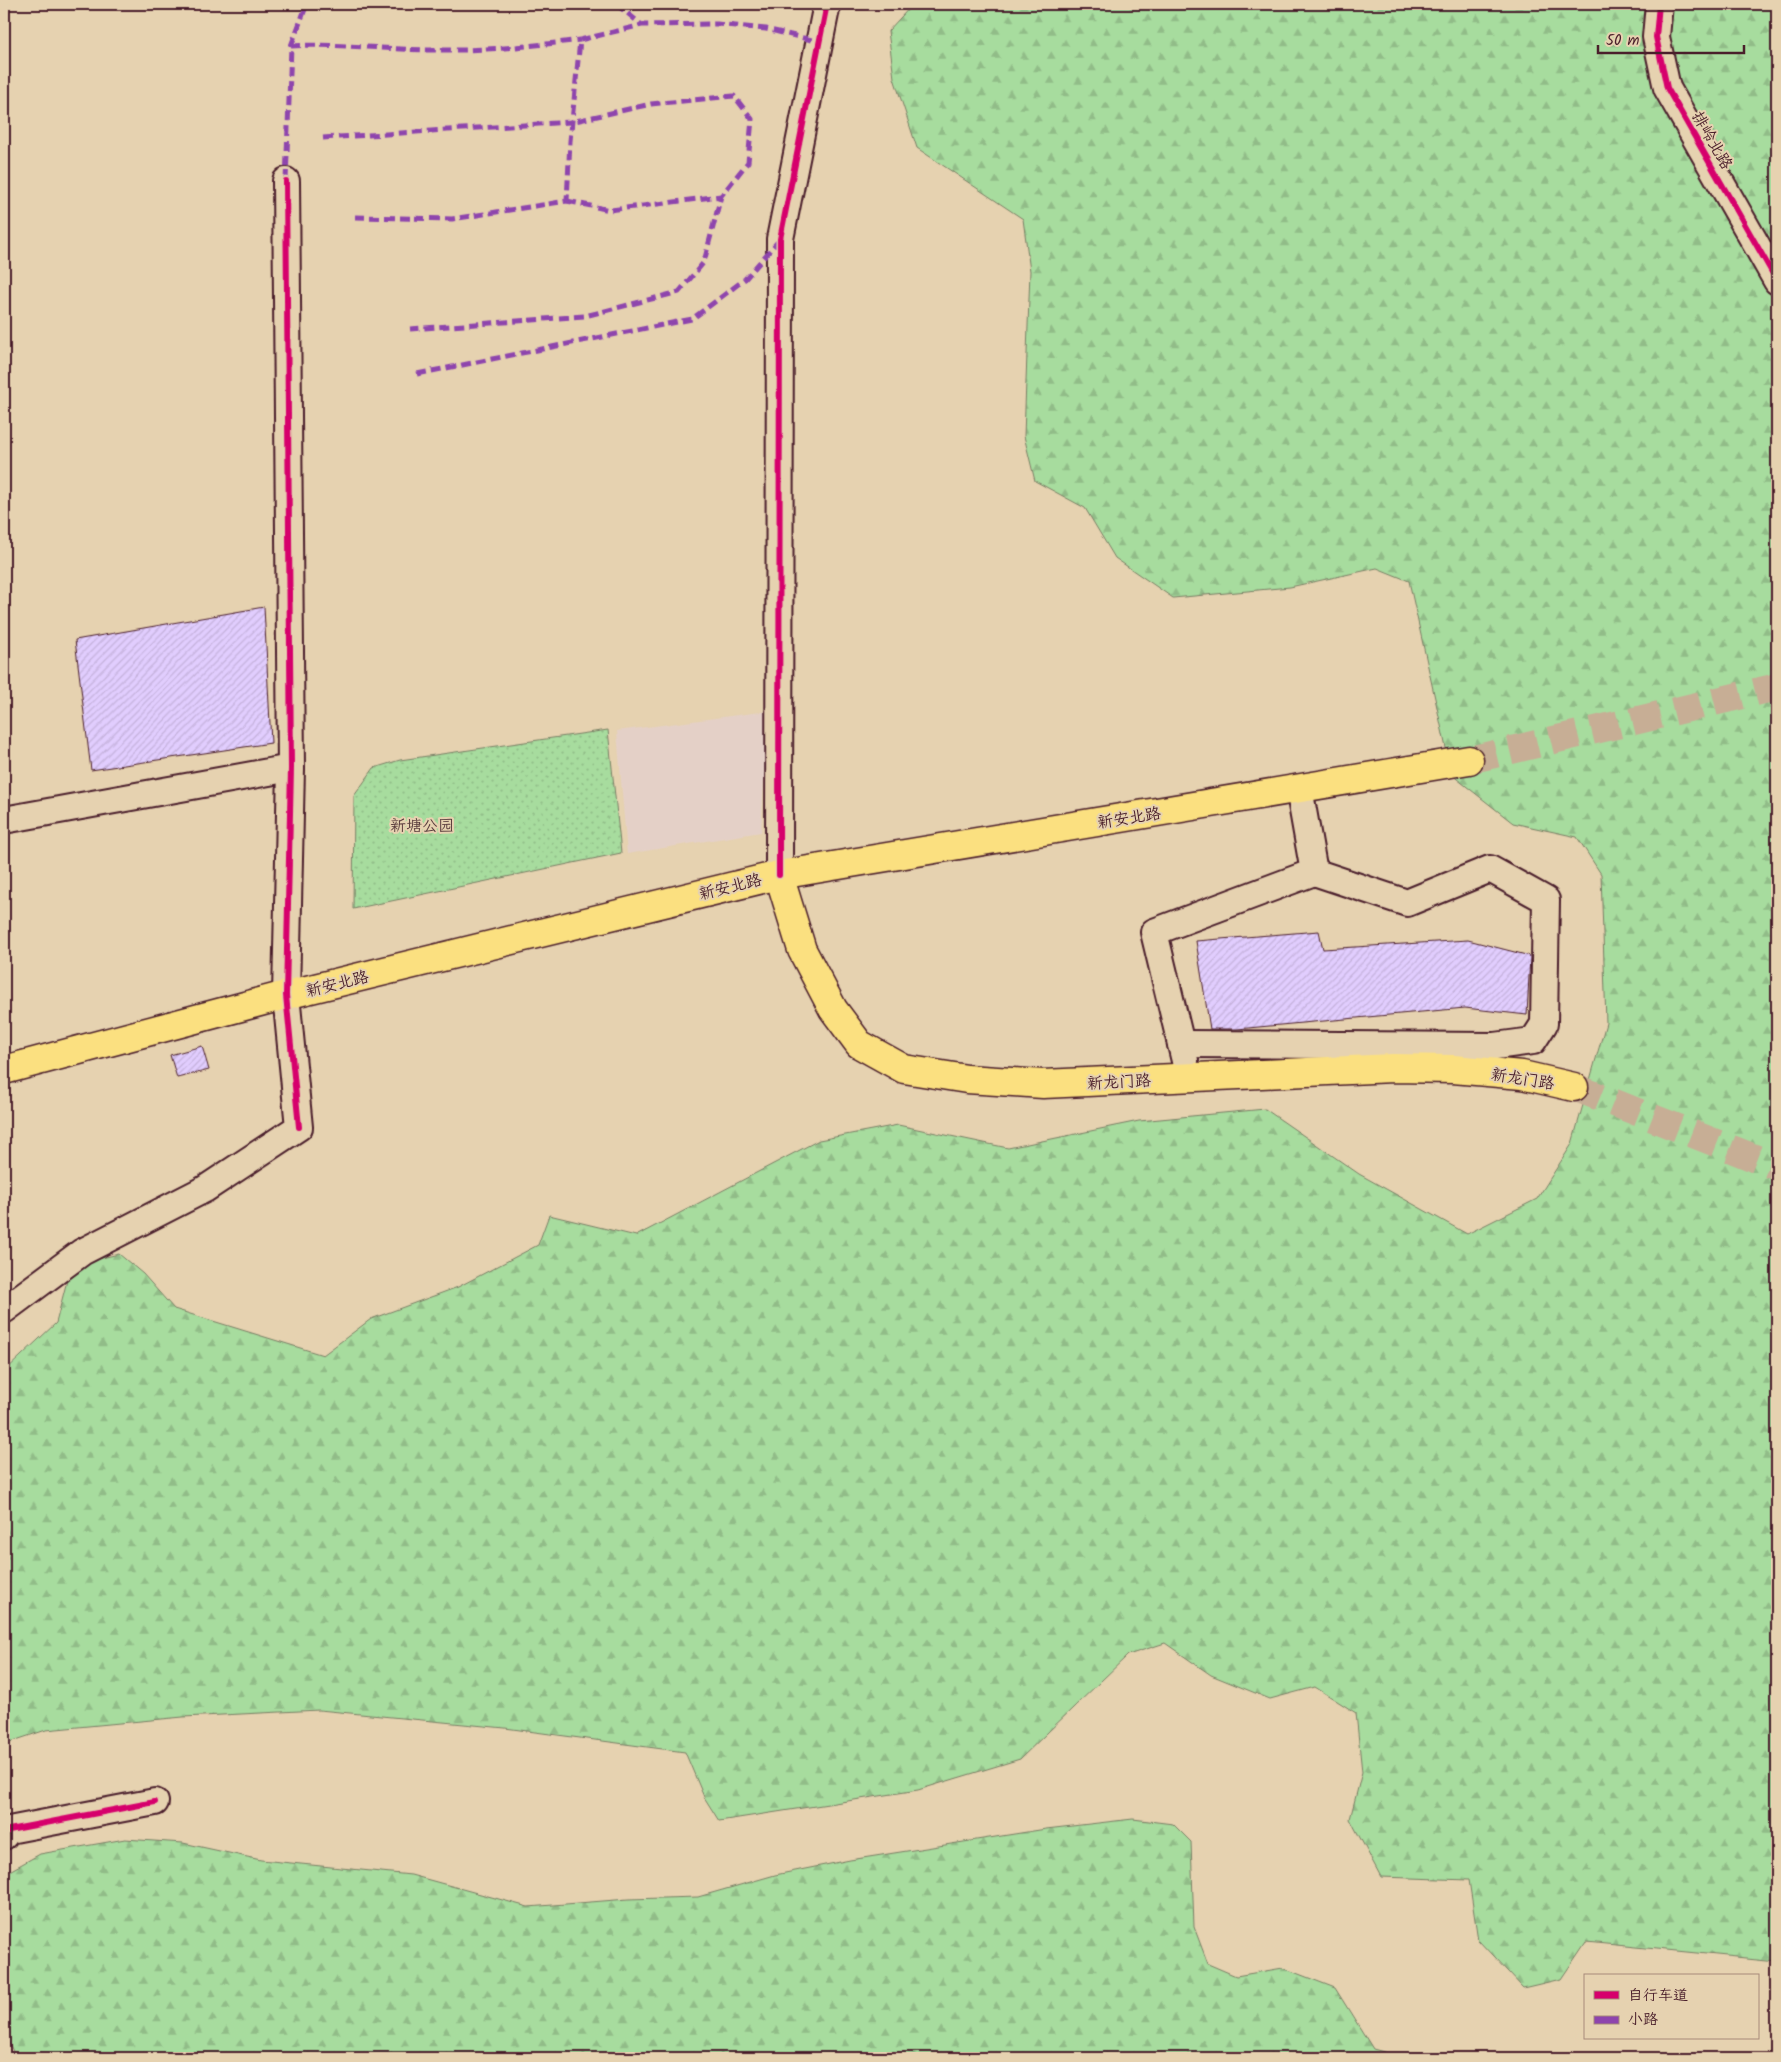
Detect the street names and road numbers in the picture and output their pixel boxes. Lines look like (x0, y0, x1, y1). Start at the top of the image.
street label: 排岭北路 (1685, 107, 1739, 175)
street label: 新安北路 (1096, 801, 1163, 836)
street label: 新安北路 (696, 868, 764, 907)
street label: 新安北路 (303, 965, 371, 1004)
street label: 新龙门路 (1489, 1062, 1556, 1097)
street label: 新龙门路 (1086, 1068, 1152, 1097)

